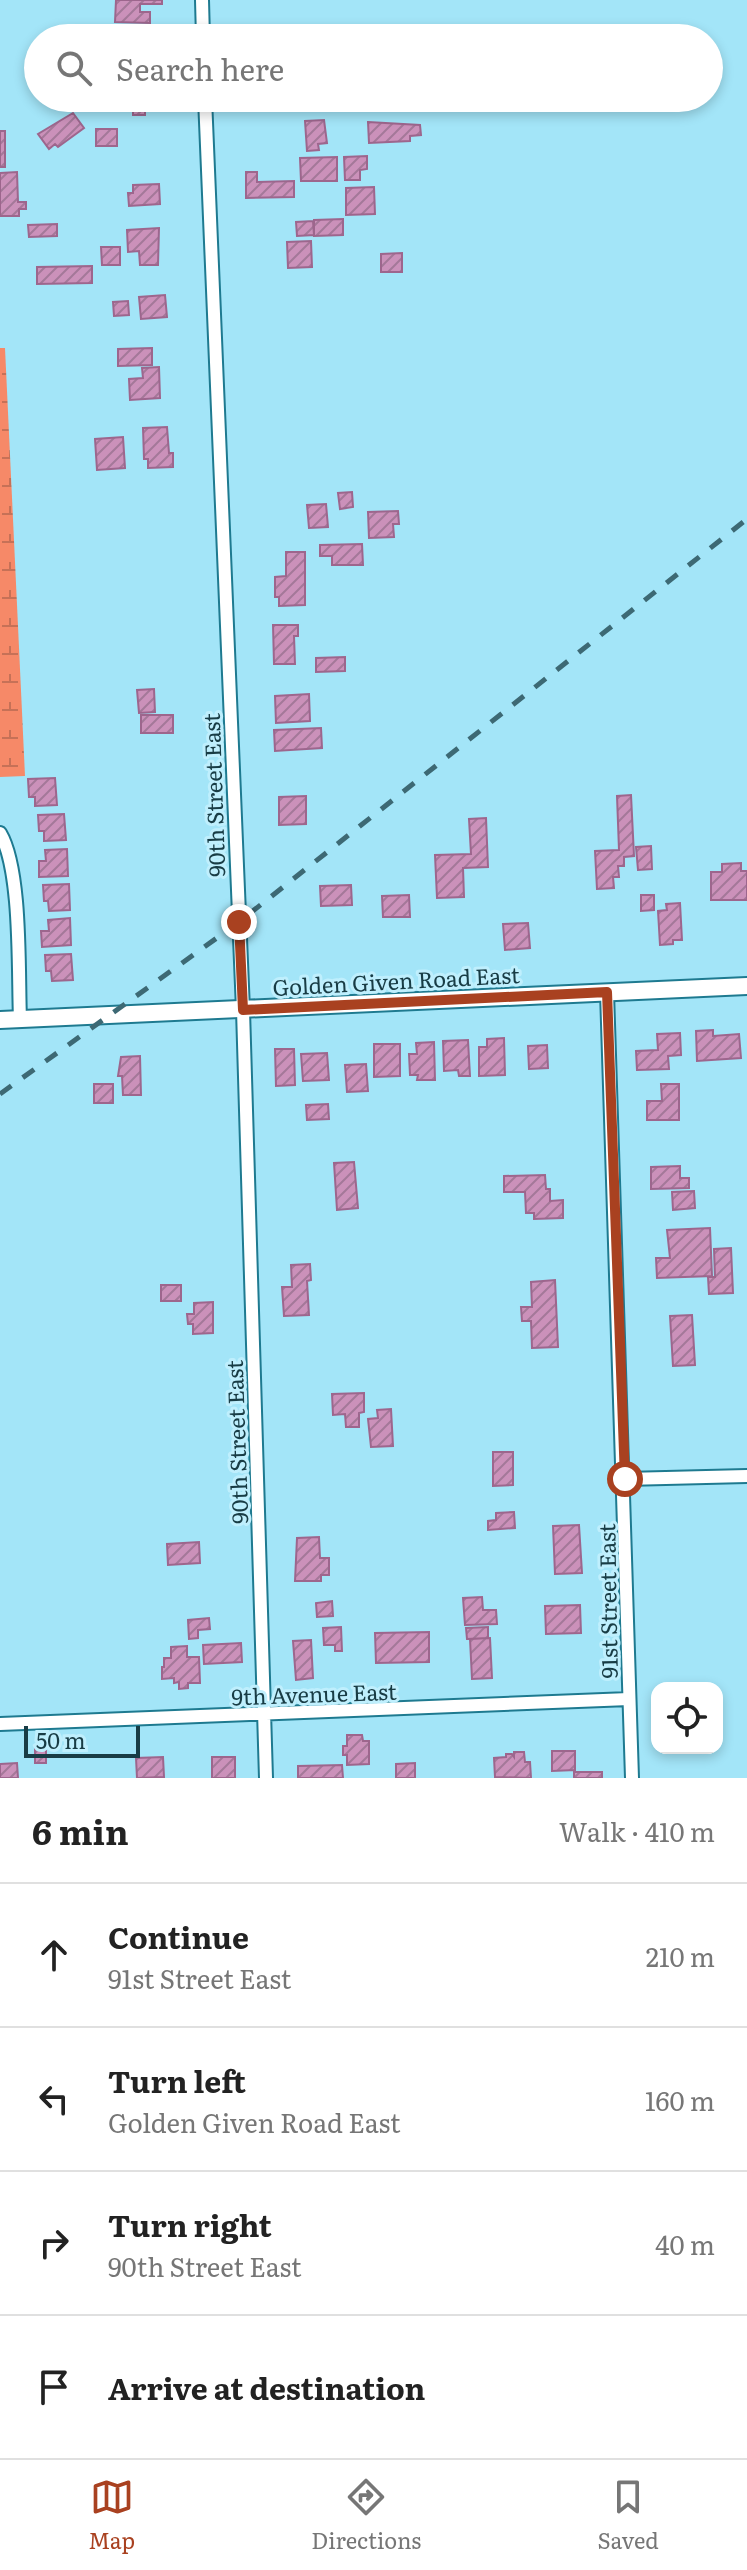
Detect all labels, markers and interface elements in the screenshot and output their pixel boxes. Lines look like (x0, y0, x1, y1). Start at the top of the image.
search box (24, 24, 723, 112)
icon: search (52, 46, 96, 90)
text: Search here (116, 46, 284, 90)
street label: 90th Street East (194, 713, 232, 877)
route end (221, 904, 257, 940)
street label: Golden Given Road East (272, 957, 521, 1003)
street label: 90th Street East (217, 1360, 255, 1524)
route start (607, 1461, 643, 1497)
street label: 91st Street East (589, 1523, 625, 1679)
street label: 9th Avenue East (231, 1674, 397, 1712)
map controls (651, 1682, 723, 1754)
button: locate (651, 1682, 723, 1754)
scale bar (24, 1722, 140, 1758)
text: 50 m (36, 1723, 86, 1756)
text: 6 min (32, 1805, 129, 1855)
text: Walk · 410 m (559, 1811, 715, 1850)
text: Continue (108, 1914, 249, 1958)
icon: ahead (32, 1933, 76, 1977)
text: 210 m (646, 1936, 715, 1975)
text: 91st Street East (108, 1958, 291, 1997)
text: Turn left (108, 2058, 246, 2102)
icon: left (32, 2077, 76, 2121)
text: 160 m (645, 2080, 715, 2119)
text: Golden Given Road East (108, 2102, 401, 2141)
text: Turn right (108, 2202, 272, 2246)
icon: right (32, 2221, 76, 2265)
text: 40 m (655, 2224, 715, 2263)
text: 90th Street East (108, 2246, 301, 2285)
icon: arrive (32, 2365, 76, 2409)
text: Arrive at destination (108, 2365, 425, 2409)
tab: Map (88, 2475, 135, 2556)
tab: Directions (311, 2475, 421, 2556)
tab: Saved (598, 2475, 659, 2556)

